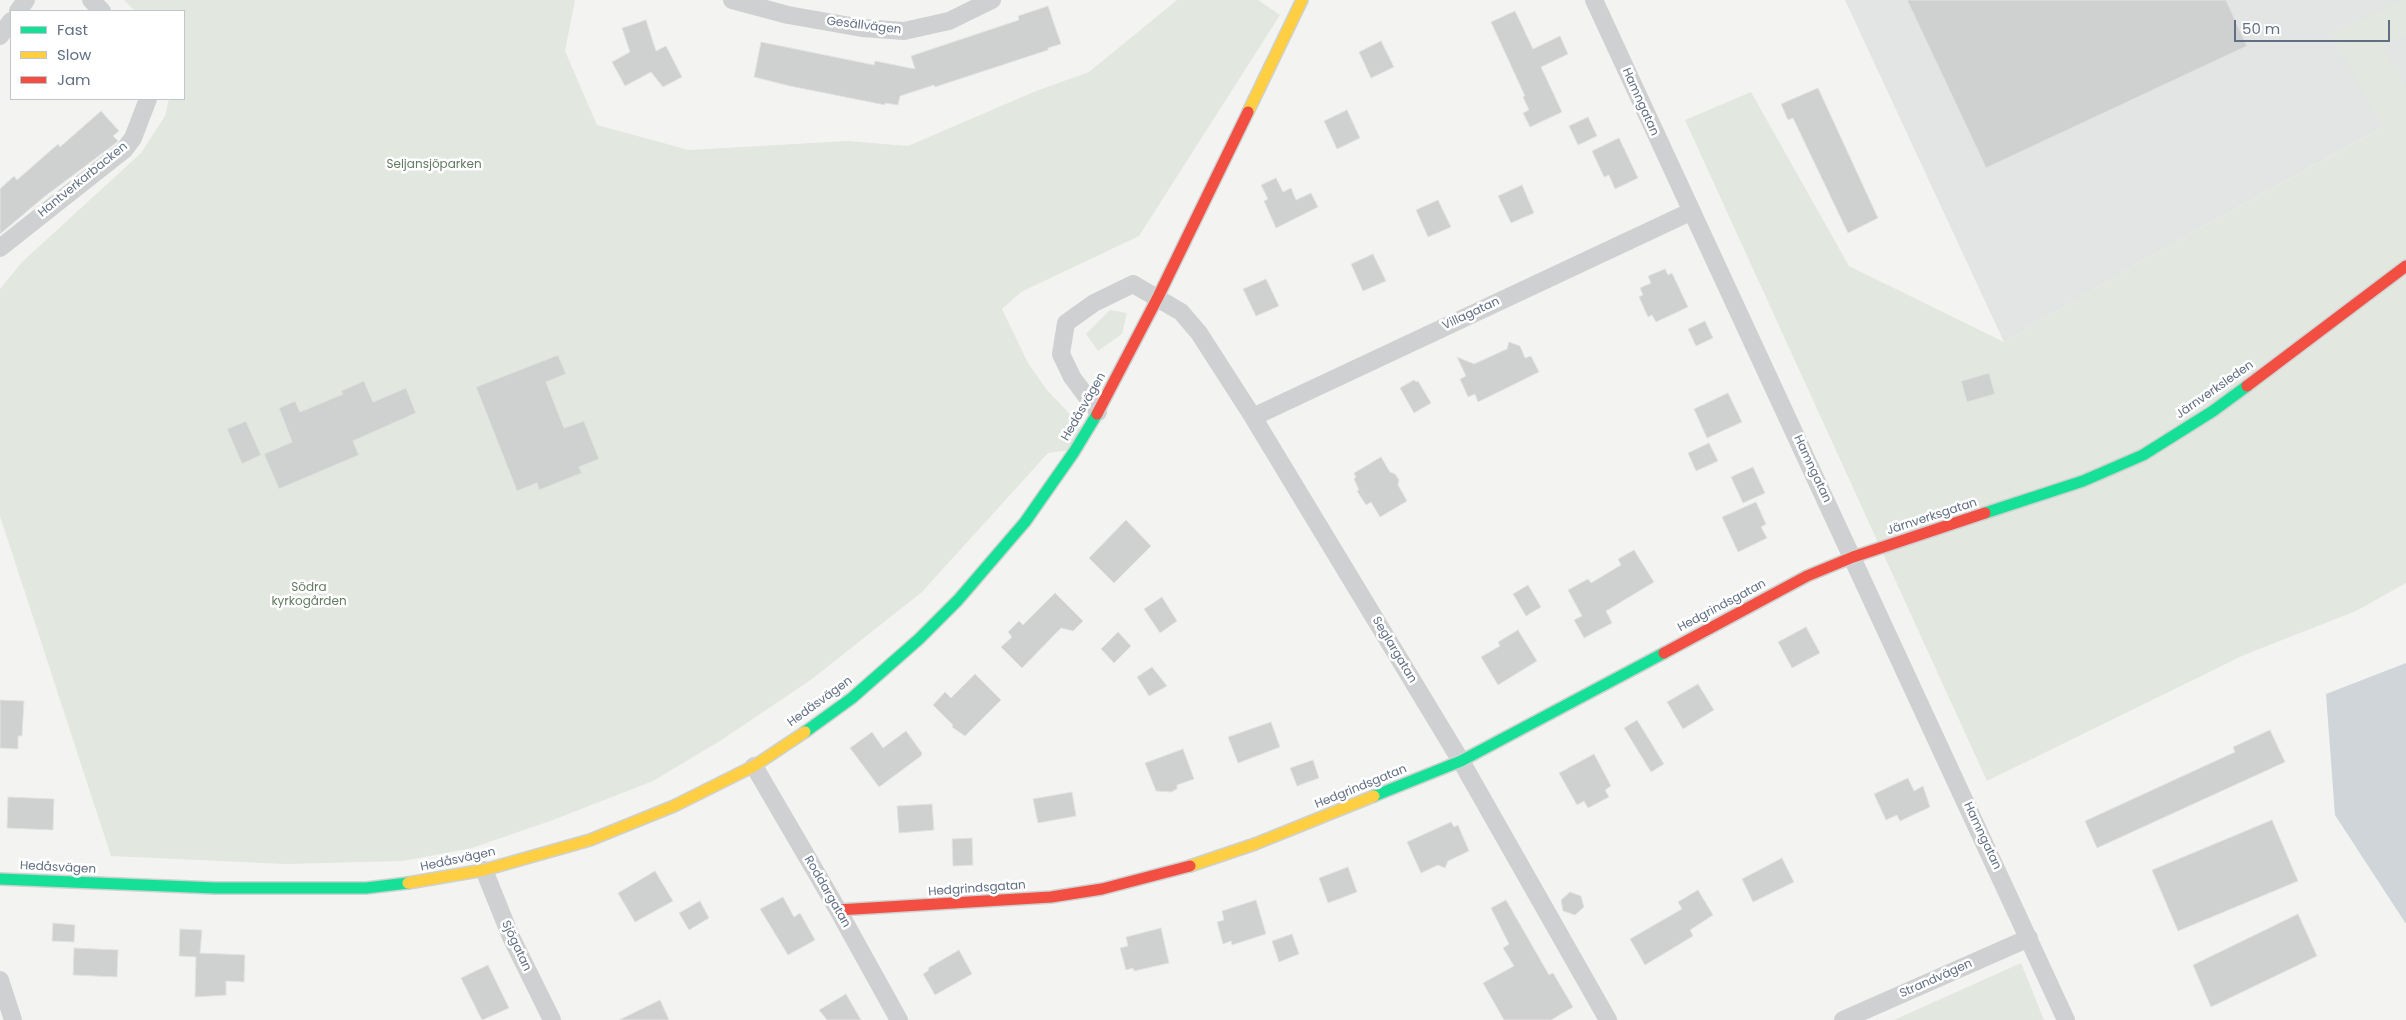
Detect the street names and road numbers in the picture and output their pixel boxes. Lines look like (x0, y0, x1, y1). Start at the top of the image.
street label: Gesällvägen (826, 14, 902, 38)
street label: Hamngatan (1619, 66, 1661, 138)
street label: Hantverkarbacken (35, 140, 131, 220)
street label: Villagatan (1440, 294, 1502, 334)
street label: Järnverksleden (2173, 358, 2257, 422)
street label: Hedåsvägen (1059, 370, 1109, 444)
street label: Hamngatan (1790, 433, 1834, 505)
street label: Järnverksgatan (1885, 496, 1979, 538)
street label: Hedgrindsgatan (1675, 577, 1769, 635)
street label: Seglargatan (1369, 614, 1419, 686)
street label: Hedåsvägen (785, 674, 855, 730)
street label: Hedgrindsgatan (1313, 762, 1409, 812)
street label: Hamngatan (1960, 800, 2004, 872)
street label: Hedåsvägen (419, 845, 497, 875)
street label: Roddargatan (801, 854, 853, 930)
street label: Hedåsvägen (20, 859, 96, 877)
street label: Hedgrindsgatan (928, 878, 1026, 900)
street label: Sjögatan (498, 918, 534, 974)
street label: Strandvägen (1898, 957, 1974, 1001)

